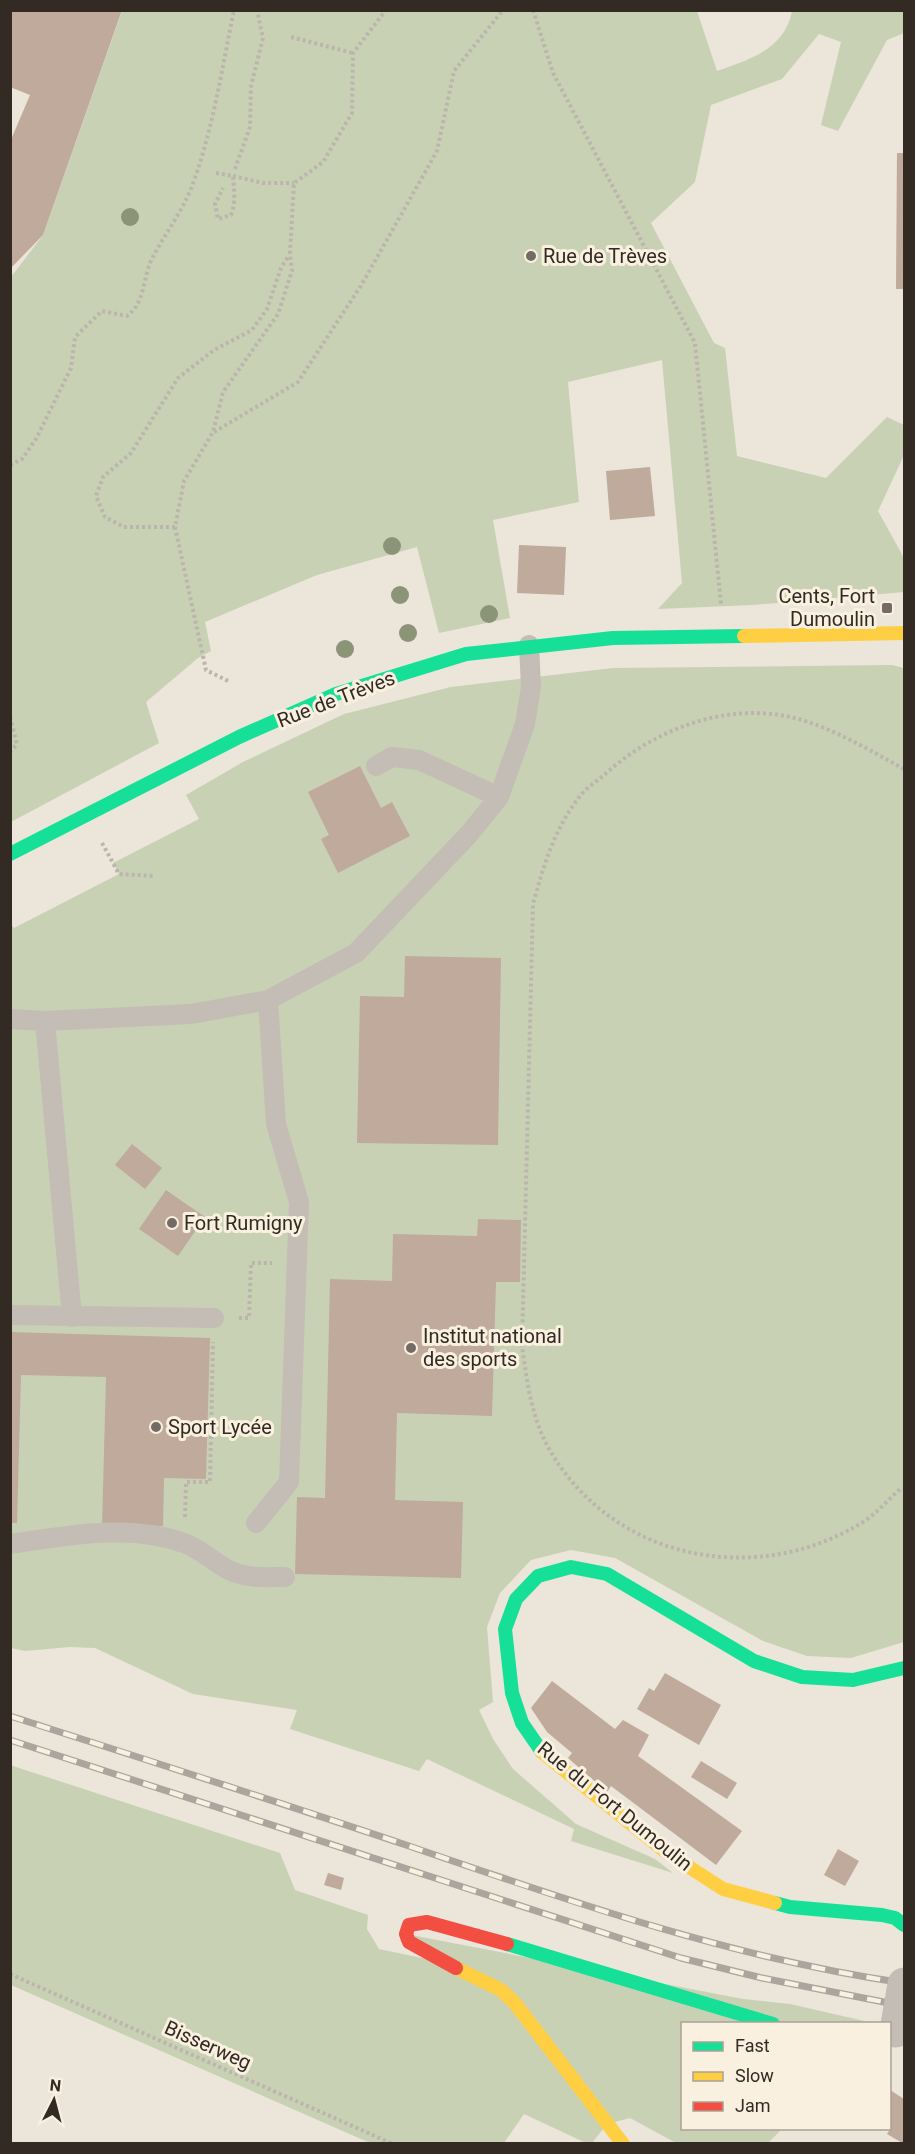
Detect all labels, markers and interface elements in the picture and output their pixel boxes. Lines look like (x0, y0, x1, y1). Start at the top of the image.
place label: Rue de Trèves (543, 244, 667, 268)
marker: Rue de Trèves (524, 249, 538, 263)
place label: Cents, Fort Dumoulin (779, 584, 875, 631)
marker: Cents, Fort Dumoulin (880, 601, 894, 615)
street label: Rue de Trèves (274, 666, 398, 732)
place label: Fort Rumigny (184, 1211, 303, 1235)
marker: Fort Rumigny (165, 1216, 179, 1230)
place label: Institut national des sports (423, 1324, 562, 1371)
marker: Institut national des sports (404, 1341, 418, 1355)
place label: Sport Lycée (168, 1415, 272, 1439)
marker: Sport Lycée (149, 1420, 163, 1434)
street label: Rue du Fort Dumoulin (533, 1736, 697, 1876)
street label: Bisserweg (161, 2015, 255, 2075)
legend (681, 2022, 891, 2130)
text: Fast (735, 2035, 770, 2056)
text: Slow (735, 2065, 774, 2086)
north arrow (24, 2070, 84, 2130)
text: N (49, 2076, 62, 2096)
text: Jam (735, 2095, 771, 2116)

